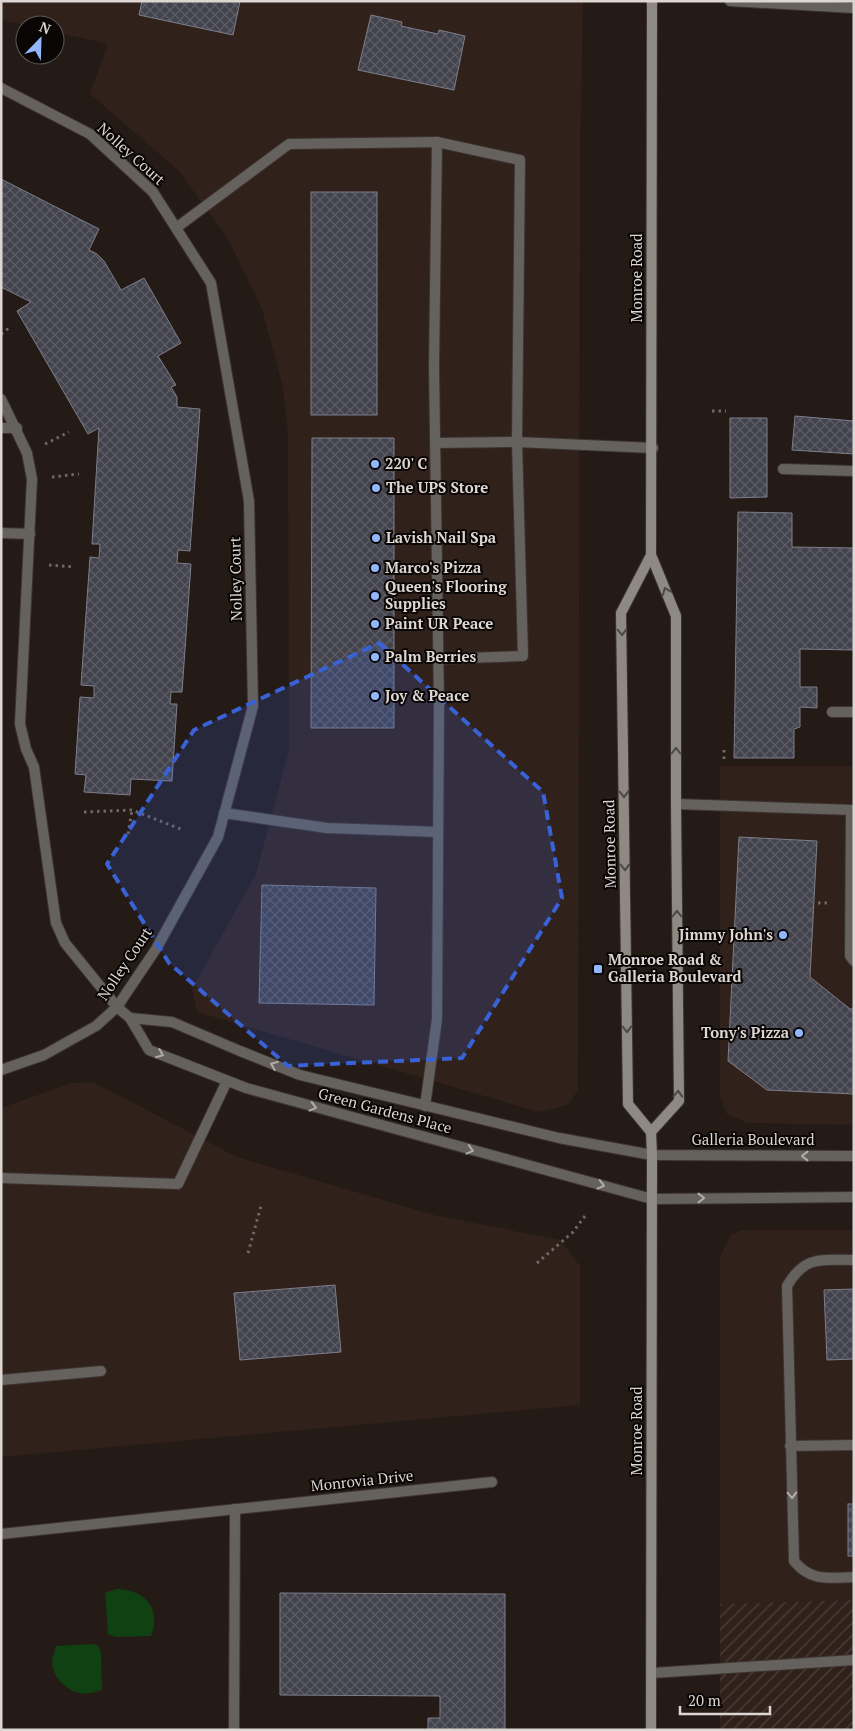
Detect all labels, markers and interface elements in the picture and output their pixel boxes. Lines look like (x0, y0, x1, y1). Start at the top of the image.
north arrow (15, 15, 65, 65)
text: N (37, 17, 54, 39)
street label: Nolley Court (94, 118, 170, 189)
street label: Monroe Road (626, 234, 646, 322)
place label: 220' C (385, 453, 427, 473)
marker: 220' C (369, 458, 381, 470)
place label: The UPS Store (386, 477, 488, 497)
marker: The UPS Store (370, 482, 382, 494)
place label: Lavish Nail Spa (386, 527, 497, 547)
marker: Lavish Nail Spa (370, 532, 382, 544)
street label: Nolley Court (224, 536, 246, 621)
place label: Marco's Pizza (385, 557, 482, 577)
marker: Marco's Pizza (369, 562, 381, 574)
place label: Queen's Flooring Supplies (385, 576, 507, 613)
one-way arrow (662, 587, 672, 596)
marker: Queen's Flooring Supplies (369, 590, 381, 602)
place label: Paint UR Peace (385, 613, 493, 633)
marker: Paint UR Peace (369, 618, 381, 630)
one-way arrow (616, 628, 627, 636)
place label: Palm Berries (385, 646, 477, 666)
marker: Palm Berries (369, 651, 381, 663)
place label: Joy & Peace (385, 685, 469, 705)
marker: Joy & Peace (369, 690, 381, 702)
one-way arrow (671, 747, 681, 754)
one-way arrow (619, 790, 629, 798)
street label: Monroe Road (598, 799, 620, 889)
one-way arrow (620, 863, 630, 871)
one-way arrow (672, 909, 682, 917)
street label: Nolley Court (92, 923, 156, 1004)
place label: Jimmy John's (679, 924, 773, 944)
marker: Jimmy John's (777, 929, 789, 941)
place label: Monroe Road & Galleria Boulevard (608, 949, 742, 986)
marker: Monroe Road & Galleria Boulevard (592, 963, 604, 975)
place label: Tony's Pizza (701, 1022, 790, 1042)
one-way arrow (622, 1026, 632, 1033)
marker: Tony's Pizza (793, 1027, 805, 1039)
one-way arrow (155, 1048, 163, 1058)
one-way arrow (270, 1061, 279, 1071)
street label: Green Gardens Place (316, 1083, 454, 1138)
one-way arrow (673, 1089, 684, 1097)
one-way arrow (308, 1101, 317, 1111)
street label: Galleria Boulevard (691, 1129, 815, 1149)
one-way arrow (465, 1144, 473, 1154)
one-way arrow (801, 1150, 809, 1161)
one-way arrow (597, 1179, 606, 1190)
one-way arrow (698, 1193, 705, 1203)
street label: Monroe Road (626, 1387, 646, 1475)
street label: Monrovia Drive (310, 1465, 414, 1495)
one-way arrow (786, 1491, 797, 1499)
scale bar (680, 1684, 770, 1716)
text: 20 m (688, 1690, 721, 1710)

